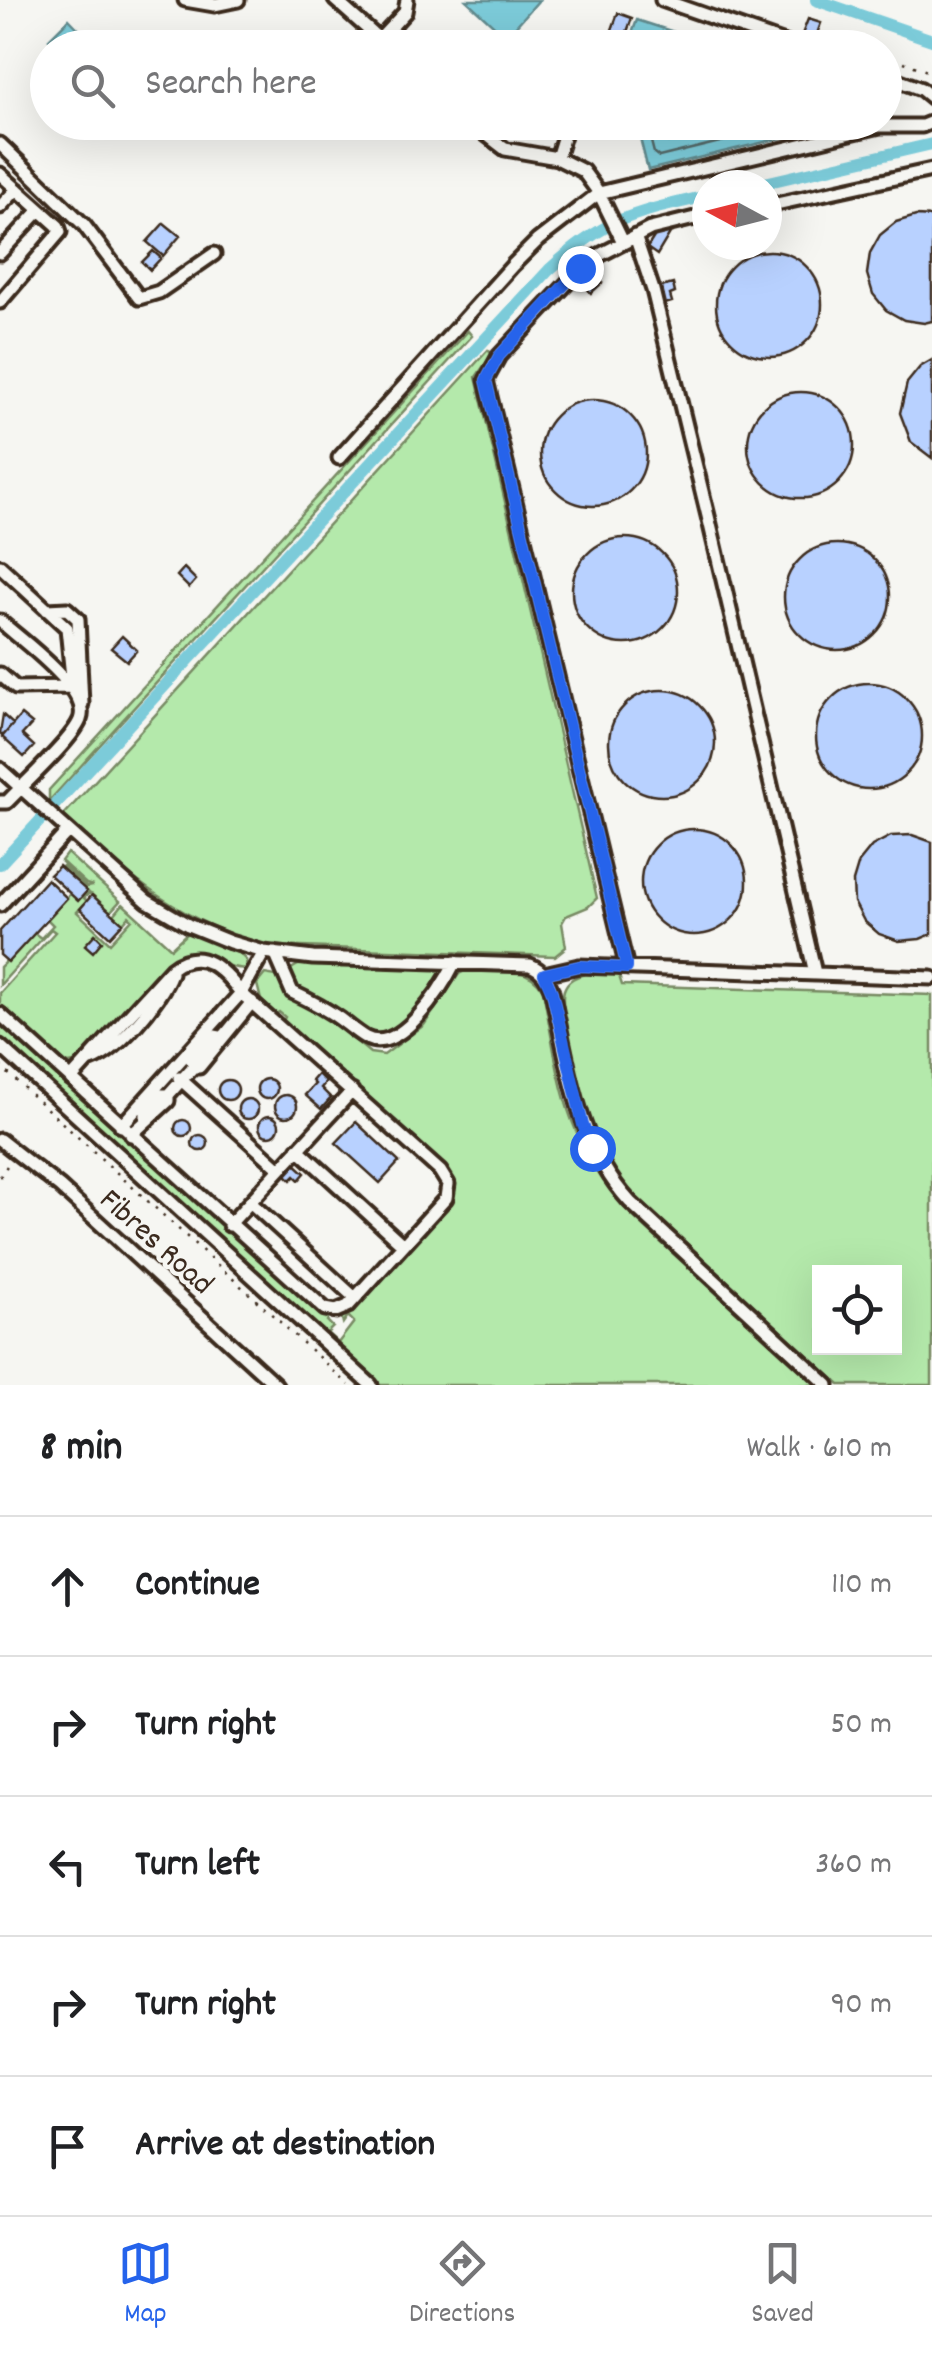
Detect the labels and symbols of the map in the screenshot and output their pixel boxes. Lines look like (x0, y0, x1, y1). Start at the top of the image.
north arrow (692, 170, 782, 260)
route end (558, 246, 604, 292)
route start (570, 1126, 616, 1172)
street label: Fibres Road (87, 1180, 222, 1308)

